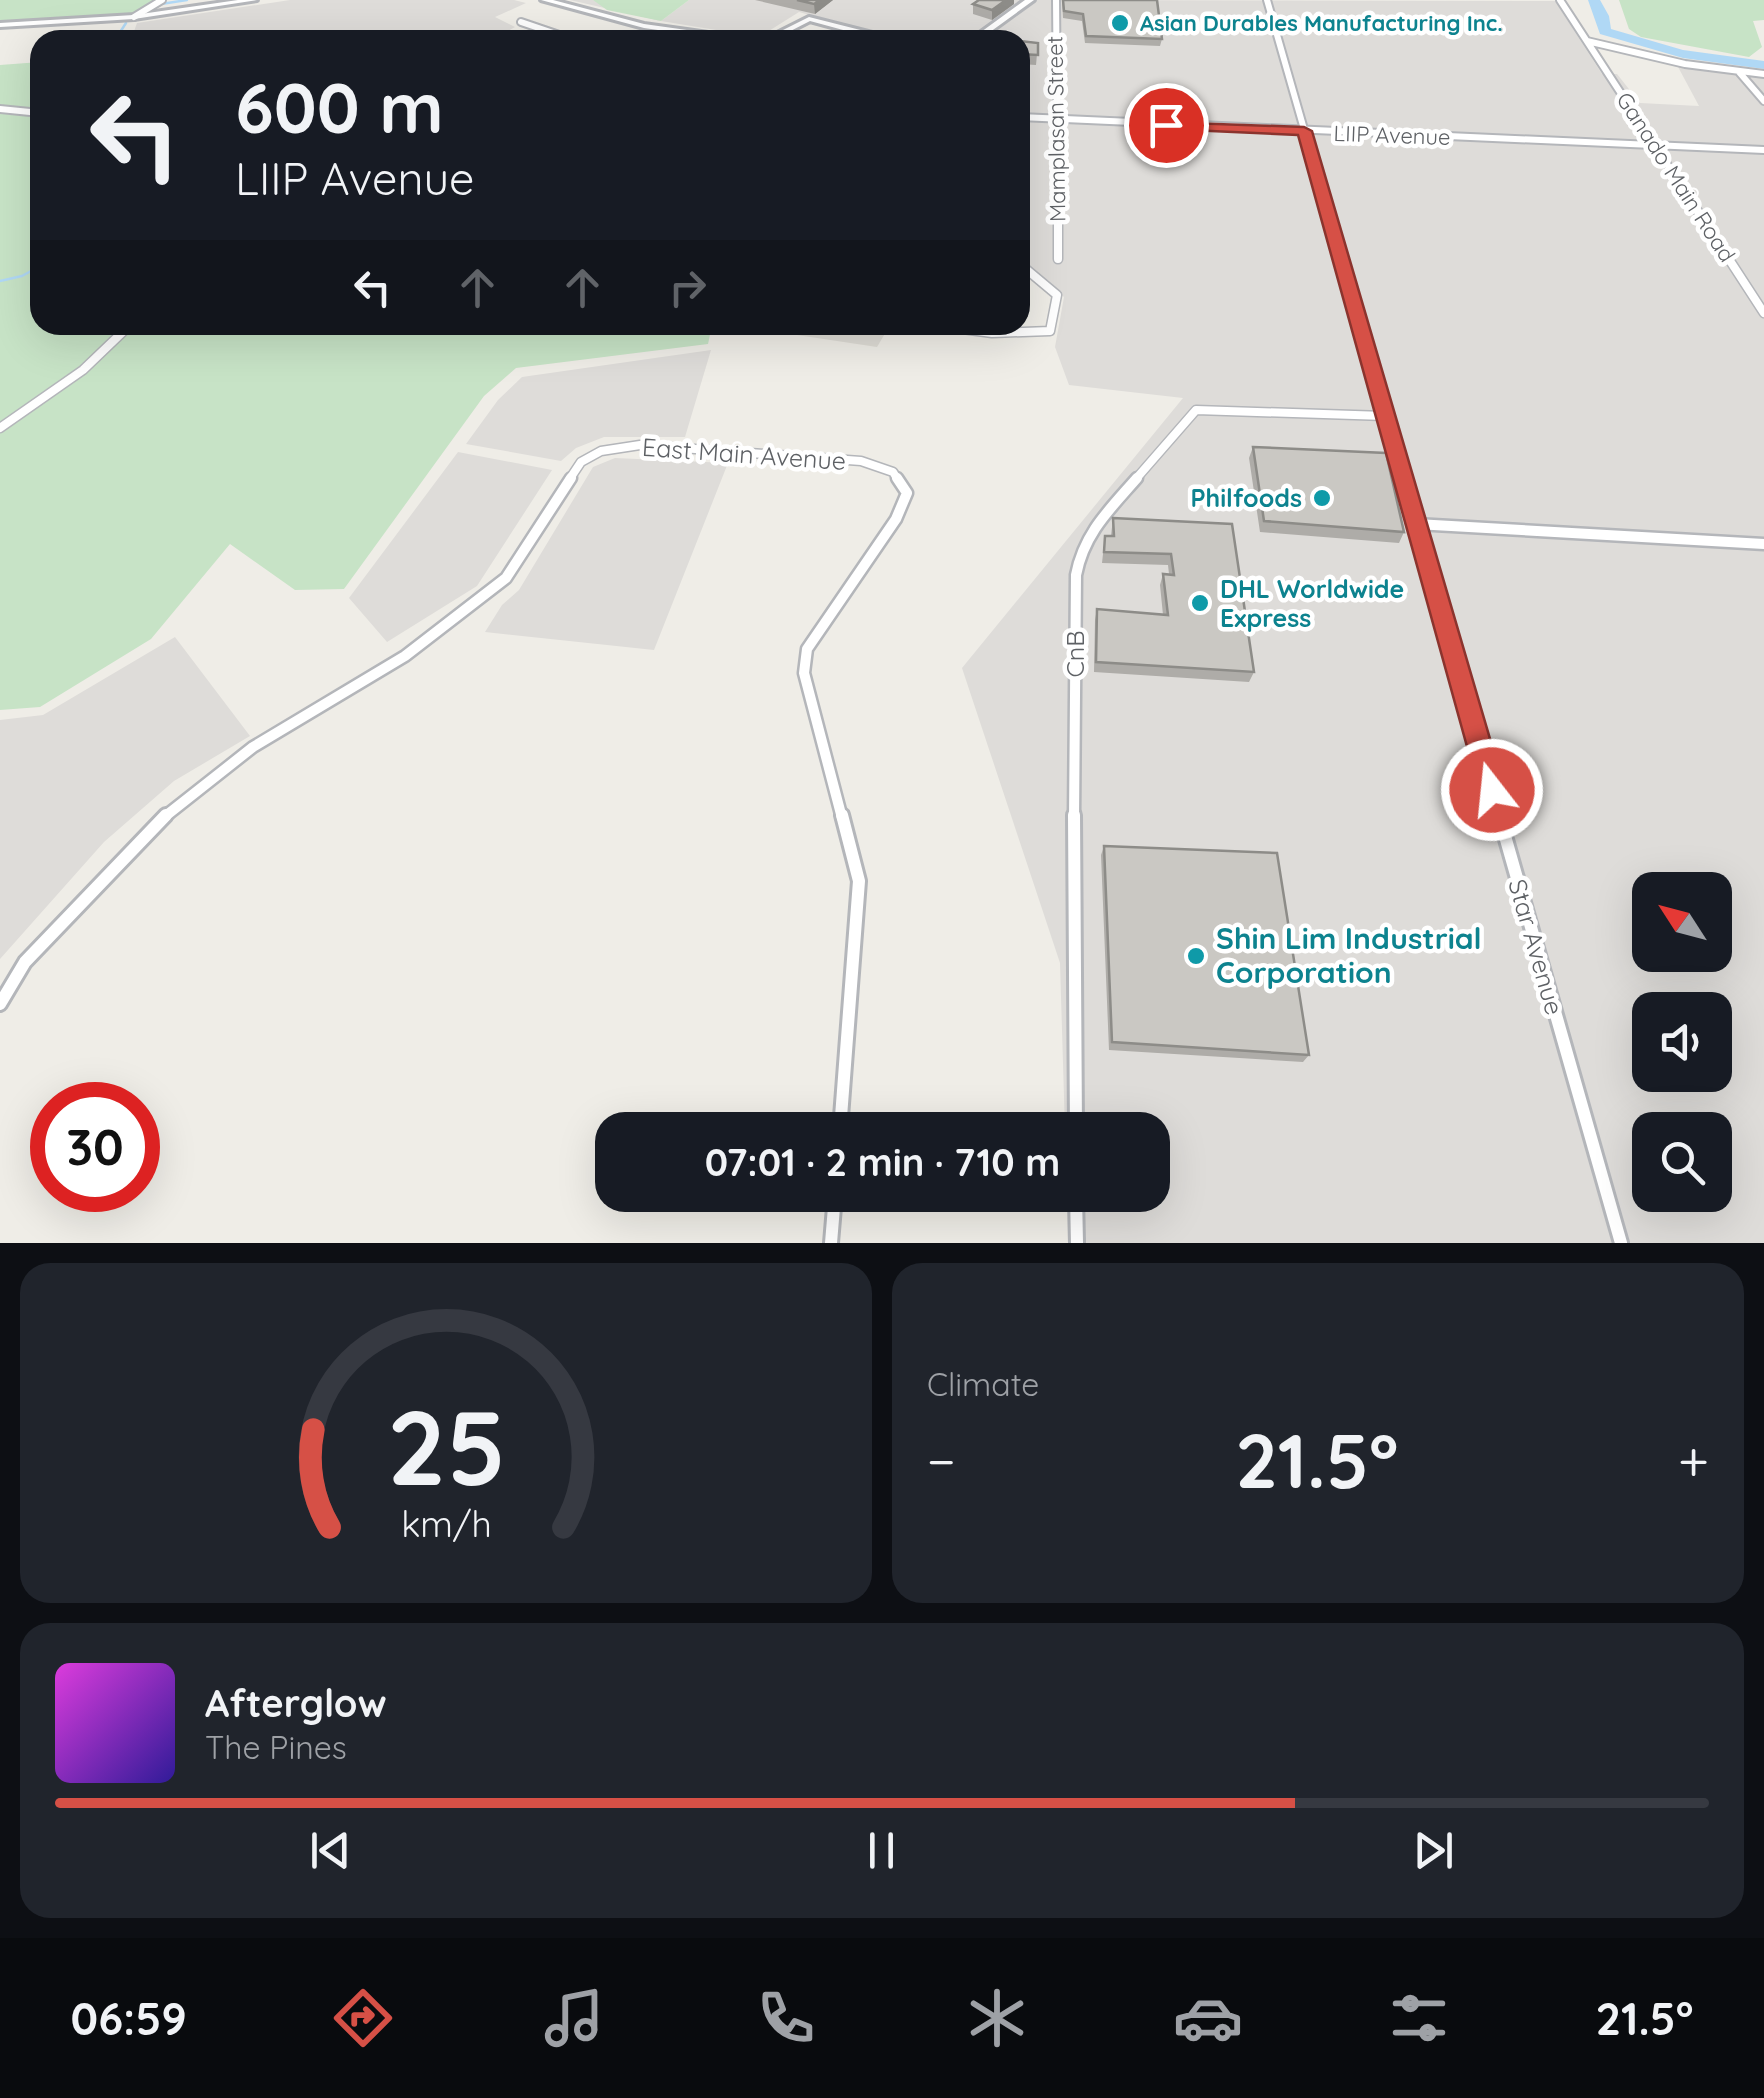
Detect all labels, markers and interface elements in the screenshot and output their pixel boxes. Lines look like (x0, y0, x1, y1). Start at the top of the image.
place label: Asian Durables Manufacturing Inc. (1140, 9, 1503, 37)
marker: Asian Durables Manufacturing Inc. (1109, 12, 1131, 34)
street label: Mamplasan Street (1040, 36, 1072, 222)
text: 600 m (235, 63, 444, 151)
icon: left (70, 70, 200, 200)
pin (1124, 83, 1209, 168)
street label: Ganado Main Road (1611, 87, 1741, 267)
icon: arrive (1139, 98, 1194, 153)
street label: LIIP Avenue (1333, 119, 1451, 151)
text: LIIP Avenue (235, 150, 474, 206)
icon: left (345, 260, 400, 315)
icon: ahead (450, 260, 505, 315)
icon: ahead (555, 260, 610, 315)
icon: right (660, 260, 715, 315)
street label: East Main Avenue (641, 431, 847, 476)
place label: Philfoods (1190, 482, 1302, 513)
marker: Philfoods (1311, 487, 1333, 509)
place label: DHL Worldwide Express (1220, 573, 1404, 633)
marker: DHL Worldwide Express (1189, 592, 1211, 614)
street label: CnB (1059, 630, 1090, 678)
position arrow (1440, 738, 1544, 842)
north arrow (1632, 872, 1732, 972)
map controls (1632, 872, 1732, 1212)
street label: Star Avenue (1502, 875, 1571, 1018)
place label: Shin Lim Industrial Corporation (1216, 919, 1482, 991)
marker: Shin Lim Industrial Corporation (1185, 945, 1207, 967)
button: sound (1632, 992, 1732, 1092)
speed limit sign: 30 (30, 1082, 160, 1212)
button: search (1632, 1112, 1732, 1212)
text: 07:01 · 2 min · 710 m (705, 1138, 1060, 1186)
text: Climate (927, 1364, 1039, 1404)
text: 25 (386, 1381, 506, 1511)
text: 21.5° (1235, 1413, 1398, 1507)
text: − (927, 1426, 956, 1495)
text: + (1678, 1426, 1709, 1495)
text: km/h (401, 1501, 491, 1546)
text: Afterglow (205, 1679, 387, 1727)
text: The Pines (205, 1727, 347, 1767)
icon: previous (303, 1823, 358, 1878)
icon: pause (854, 1823, 909, 1878)
icon: next (1406, 1823, 1461, 1878)
icon: directions (328, 1983, 398, 2053)
icon: music (539, 1983, 609, 2053)
icon: phone (751, 1983, 821, 2053)
icon: climate (962, 1983, 1032, 2053)
icon: car (1173, 1983, 1243, 2053)
icon: filters (1384, 1983, 1454, 2053)
text: 06:59 (71, 1990, 187, 2046)
text: 21.5° (1595, 1990, 1693, 2046)

